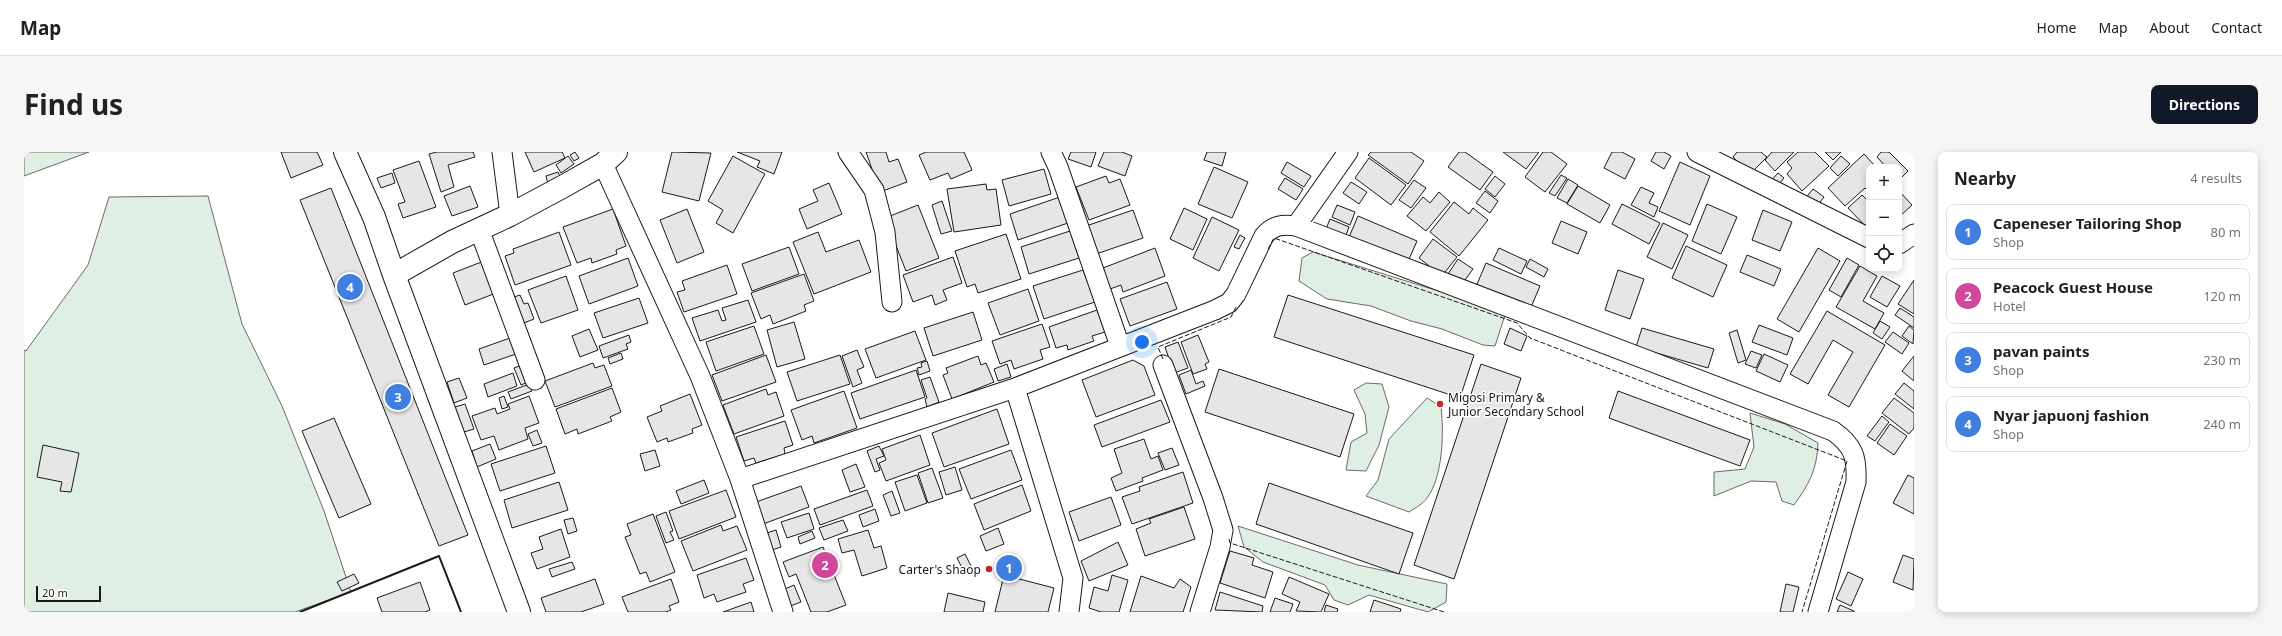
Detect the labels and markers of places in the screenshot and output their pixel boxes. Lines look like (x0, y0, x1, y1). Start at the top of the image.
pin: 4 (337, 272, 363, 302)
pin: 3 (385, 382, 411, 412)
place label: Migosi Primary & Junior Secondary School (1447, 389, 1584, 420)
marker: Migosi Primary & Junior Secondary School (1435, 399, 1445, 409)
pin: 2 (812, 550, 838, 580)
pin: 1 (996, 553, 1022, 583)
place label: Carter's Shaop (899, 561, 981, 578)
marker: Carter's Shaop (984, 564, 994, 574)

